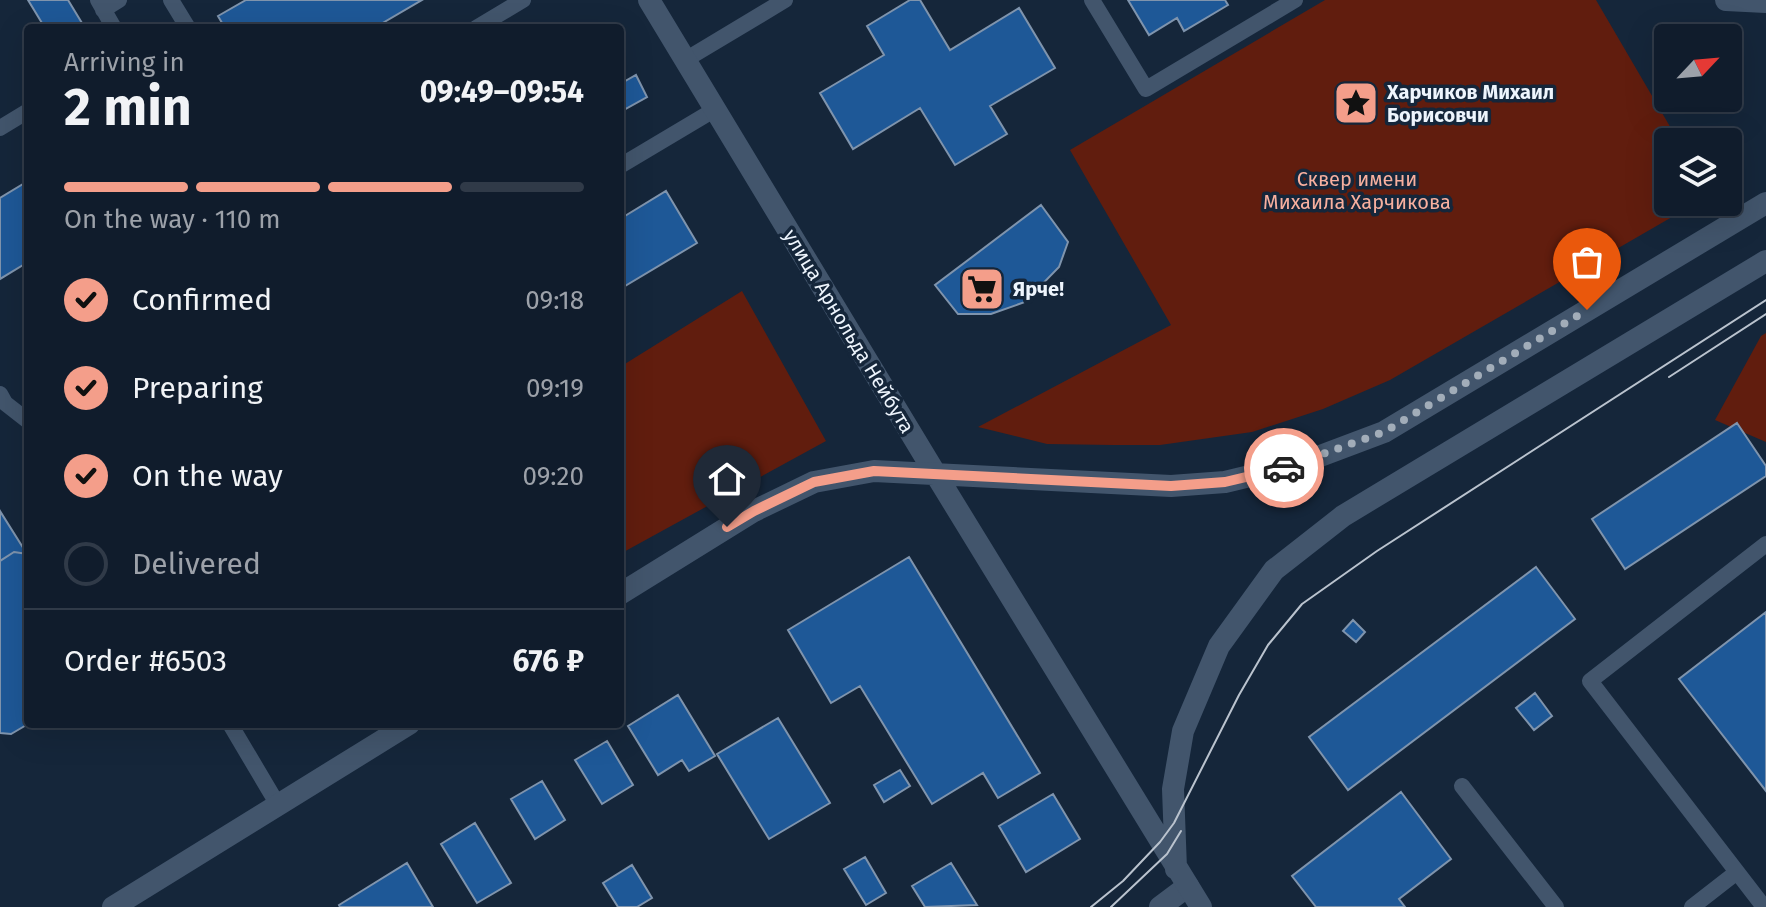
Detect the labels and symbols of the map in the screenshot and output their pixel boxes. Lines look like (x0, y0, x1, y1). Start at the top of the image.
north arrow (1654, 24, 1742, 112)
place icon: Харчиков Михаил Борисовчи (1332, 79, 1380, 127)
place label: Харчиков Михаил Борисовчи (1386, 80, 1554, 127)
park label: Сквер имени Михаила Харчикова (1263, 167, 1451, 214)
street label: улица Арнольда Нейбута (778, 225, 920, 437)
pin (1553, 228, 1621, 310)
supermarket icon: Ярче! (958, 265, 1006, 313)
place label: Ярче! (1013, 277, 1064, 301)
courier (1244, 428, 1324, 508)
pin (693, 445, 761, 527)

